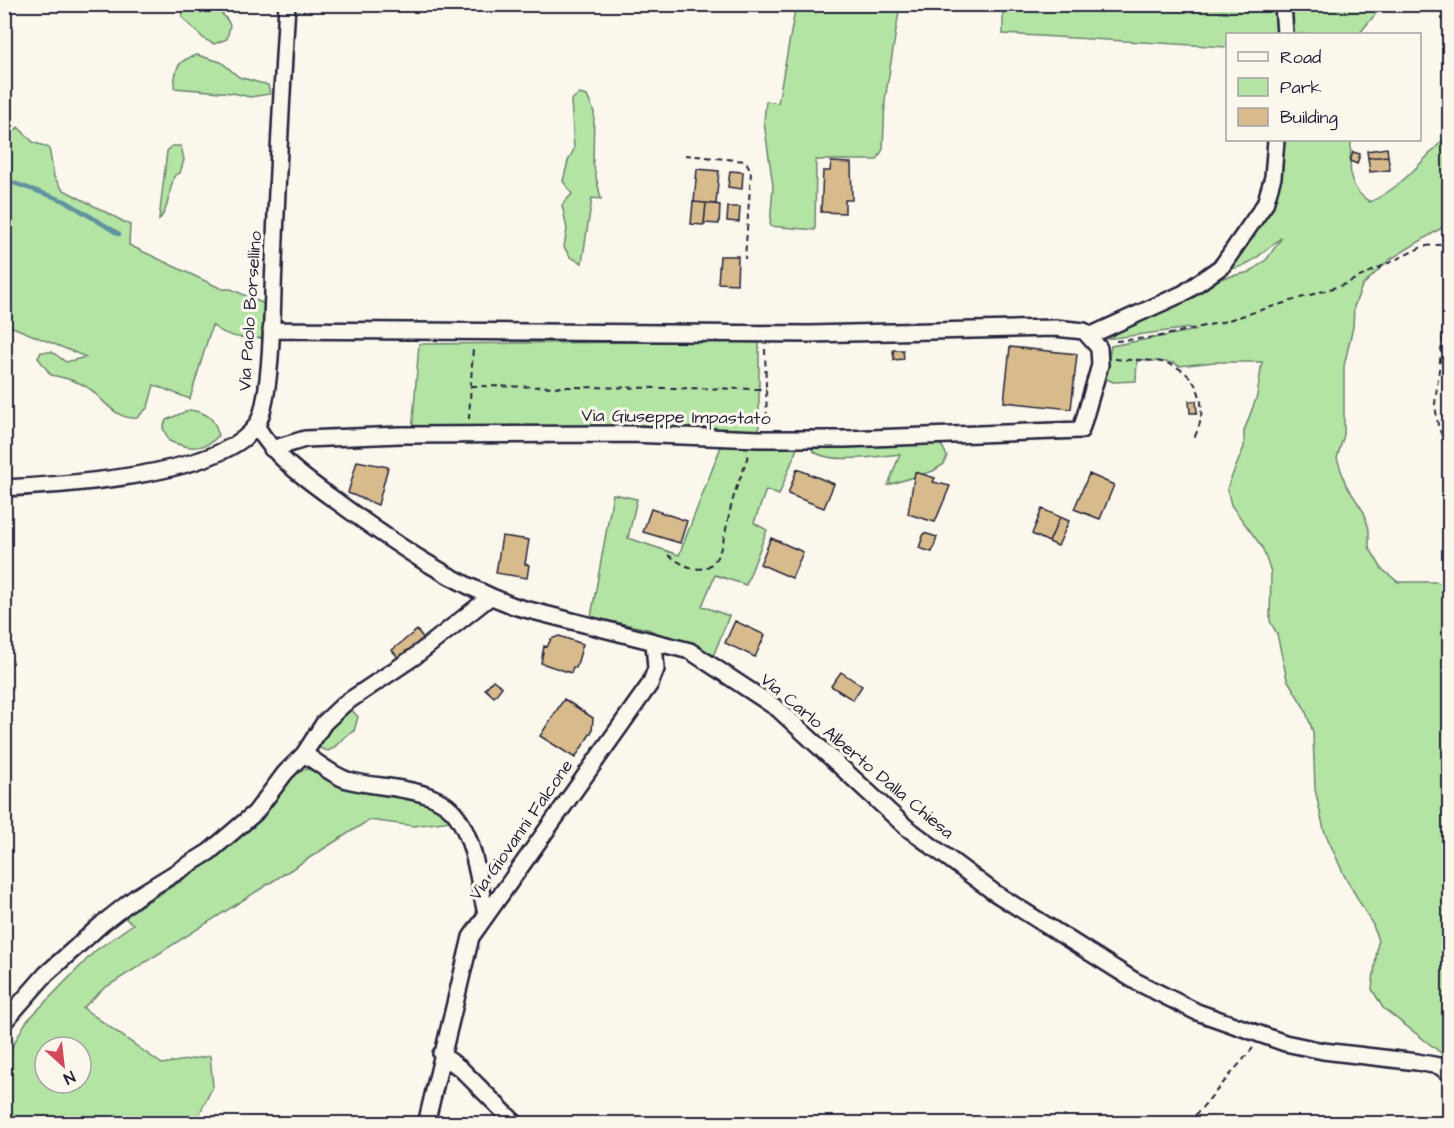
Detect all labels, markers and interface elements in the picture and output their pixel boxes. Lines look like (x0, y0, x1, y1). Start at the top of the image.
legend (1226, 33, 1421, 141)
text: Road (1280, 45, 1321, 70)
text: Park (1280, 75, 1322, 100)
text: Building (1280, 105, 1338, 131)
street label: Via Paolo Borsellino (232, 230, 268, 392)
street label: Via Giuseppe Impastato (581, 403, 771, 431)
street label: Via Carlo Alberto Dalla Chiesa (755, 667, 959, 845)
street label: Via Giovanni Falcone (463, 754, 579, 905)
north arrow (33, 1035, 93, 1095)
text: N (60, 1065, 79, 1090)

